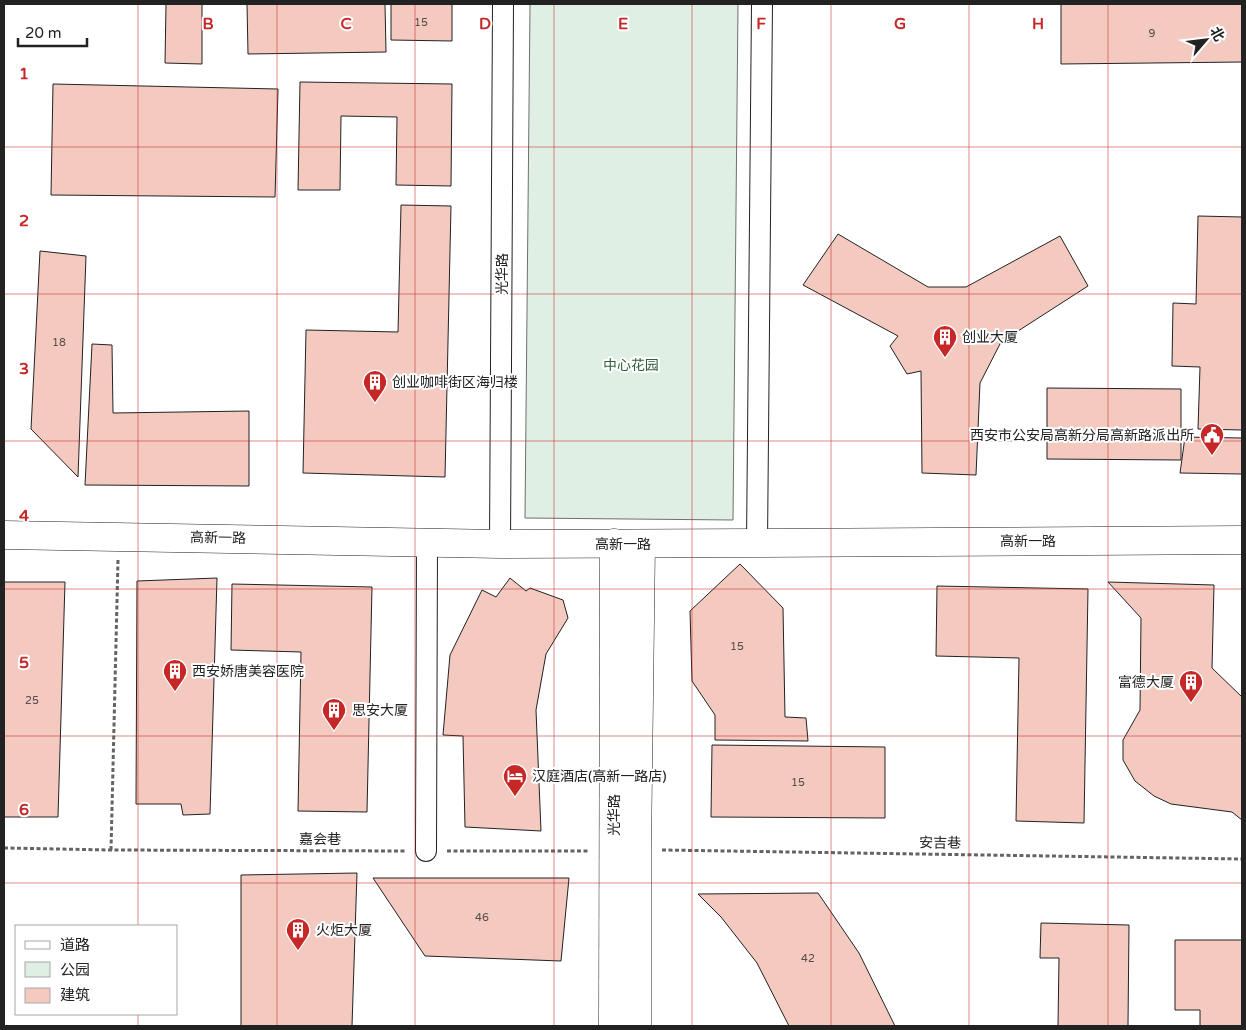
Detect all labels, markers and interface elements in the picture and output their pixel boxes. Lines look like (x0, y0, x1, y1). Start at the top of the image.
text: B (202, 14, 214, 34)
text: C (340, 14, 352, 34)
text: D (479, 14, 491, 34)
text: E (618, 14, 628, 34)
text: F (756, 14, 766, 34)
text: G (894, 14, 906, 34)
text: H (1032, 14, 1044, 34)
scale bar (18, 15, 86, 47)
north arrow (1181, 15, 1231, 65)
house number: 15 (414, 16, 428, 29)
text: 20 m (25, 24, 62, 42)
text: 北 (1206, 24, 1228, 44)
house number: 9 (1149, 27, 1156, 40)
text: 1 (19, 64, 29, 84)
text: 2 (19, 211, 29, 231)
street label: 光华路 (494, 253, 511, 295)
building icon: 创业大厦 (932, 324, 958, 358)
place label: 创业大厦 (962, 329, 1018, 346)
house number: 18 (52, 336, 66, 349)
park label: 中心花园 (603, 357, 659, 374)
text: 3 (19, 359, 29, 379)
building icon: 创业咖啡街区海归楼 (362, 369, 388, 403)
place label: 创业咖啡街区海归楼 (392, 374, 518, 391)
public building icon: 西安市公安局高新分局高新路派出所 (1199, 422, 1225, 456)
place label: 西安市公安局高新分局高新路派出所 (970, 427, 1194, 444)
text: 4 (19, 506, 29, 526)
street label: 高新一路 (190, 529, 246, 547)
street label: 高新一路 (1000, 533, 1056, 550)
street label: 高新一路 (595, 536, 651, 553)
house number: 15 (730, 640, 744, 653)
text: 5 (19, 653, 29, 673)
building icon: 西安娇唐美容医院 (162, 658, 188, 692)
place label: 西安娇唐美容医院 (192, 663, 304, 680)
building icon: 富德大厦 (1178, 669, 1204, 703)
place label: 富德大厦 (1118, 674, 1174, 691)
house number: 25 (25, 694, 39, 707)
building icon: 思安大厦 (321, 697, 347, 731)
place label: 思安大厦 (352, 702, 408, 719)
hotel icon: 汉庭酒店(高新一路店) (502, 763, 528, 797)
place label: 汉庭酒店(高新一路店) (532, 768, 667, 785)
house number: 15 (791, 776, 805, 789)
street label: 光华路 (606, 794, 623, 836)
text: 6 (19, 800, 29, 820)
street label: 嘉会巷 (299, 831, 341, 848)
street label: 安吉巷 (919, 834, 961, 852)
house number: 46 (475, 911, 489, 924)
building icon: 火炬大厦 (285, 917, 311, 951)
place label: 火炬大厦 (316, 922, 372, 939)
legend (15, 925, 178, 1015)
text: 道路 (60, 936, 90, 954)
house number: 42 (801, 952, 815, 965)
text: 公园 (60, 961, 90, 979)
text: 建筑 (60, 986, 90, 1004)

